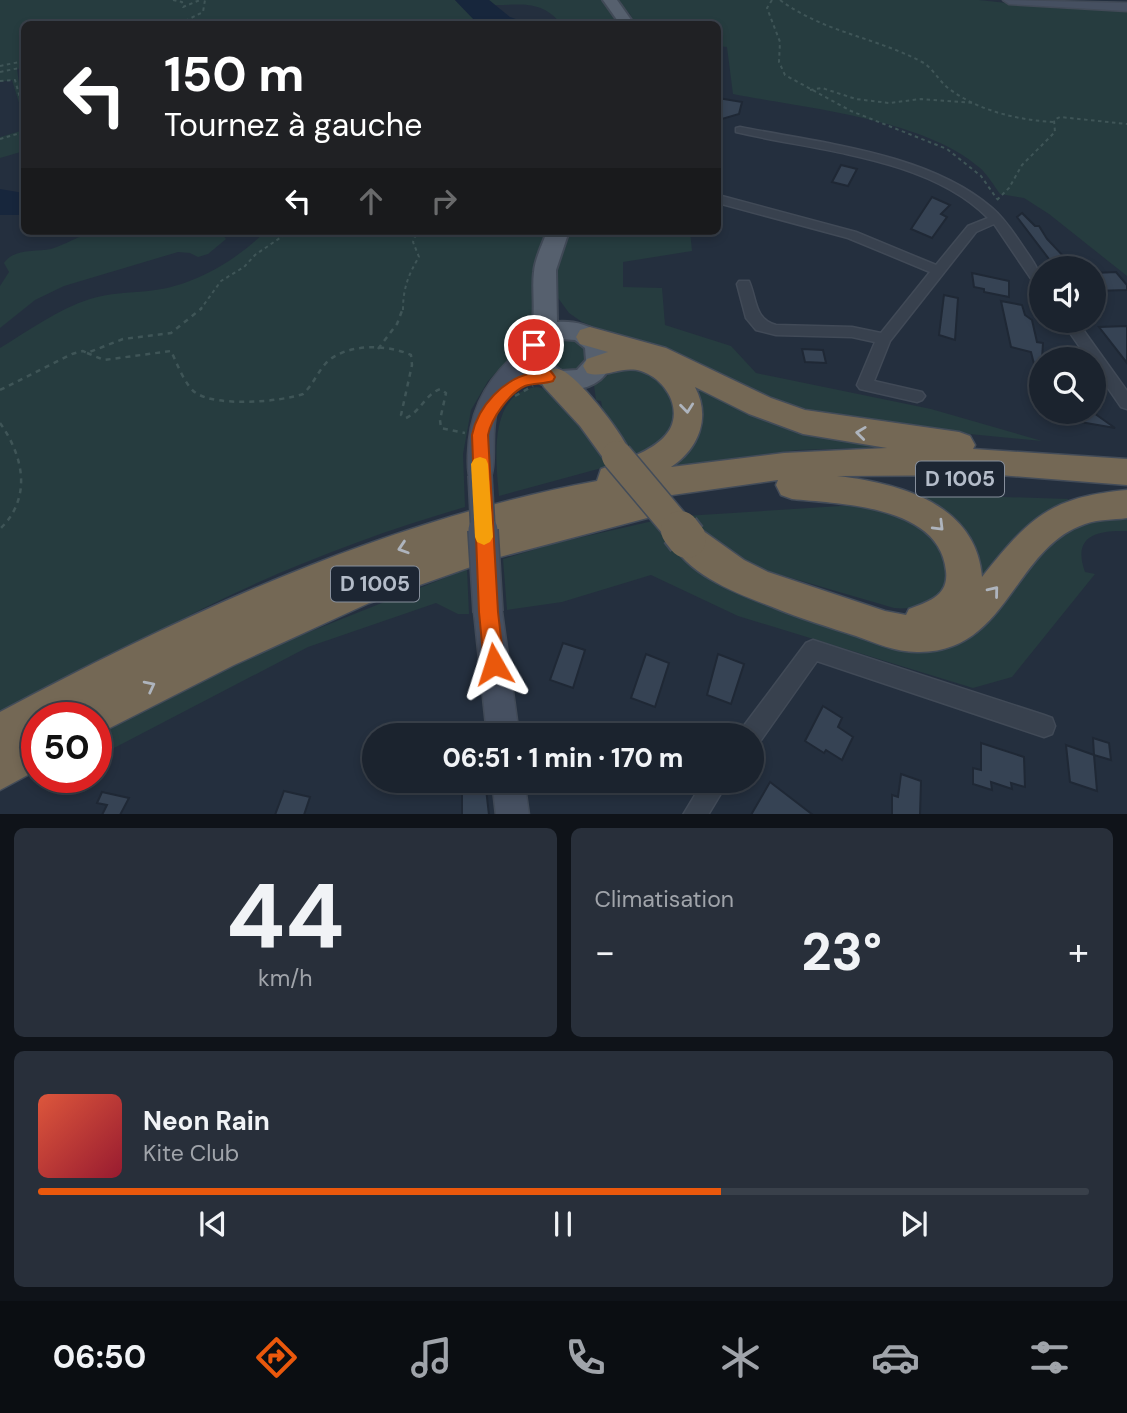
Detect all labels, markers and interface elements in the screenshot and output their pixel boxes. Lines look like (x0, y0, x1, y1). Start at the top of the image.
text: 150 m (164, 42, 304, 106)
icon: left (49, 49, 140, 140)
text: Tournez à gauche (164, 104, 422, 146)
icon: left (279, 182, 317, 220)
icon: ahead (352, 182, 390, 220)
icon: right (425, 182, 463, 220)
map controls (1029, 256, 1106, 424)
button: sound (1029, 256, 1106, 333)
pin (504, 315, 564, 375)
icon: arrive (515, 326, 553, 364)
button: search (1029, 347, 1106, 424)
one-way arrow (679, 403, 694, 414)
one-way arrow (856, 425, 867, 440)
road number: D 1005 (916, 462, 1004, 496)
one-way arrow (931, 518, 944, 531)
one-way arrow (398, 540, 410, 554)
road number: D 1005 (331, 566, 419, 602)
one-way arrow (985, 587, 998, 599)
position arrow (457, 627, 531, 701)
one-way arrow (143, 680, 155, 694)
speed limit sign: 50 (21, 702, 112, 793)
text: 06:51 · 1 min · 170 m (443, 741, 683, 775)
text: 44 (226, 858, 344, 976)
text: Climatisation (595, 884, 734, 914)
text: 23° (802, 918, 882, 986)
text: − (595, 927, 615, 977)
text: + (1068, 927, 1089, 977)
text: km/h (258, 963, 312, 993)
text: Neon Rain (143, 1104, 270, 1138)
text: Kite Club (143, 1138, 239, 1168)
icon: previous (194, 1205, 232, 1243)
icon: pause (544, 1205, 582, 1243)
icon: next (895, 1205, 933, 1243)
icon: directions (252, 1333, 301, 1382)
icon: music (407, 1333, 456, 1382)
icon: phone (561, 1333, 610, 1382)
icon: climate (716, 1333, 765, 1382)
icon: car (871, 1333, 920, 1382)
icon: filters (1025, 1333, 1074, 1382)
text: 06:50 (53, 1336, 146, 1378)

